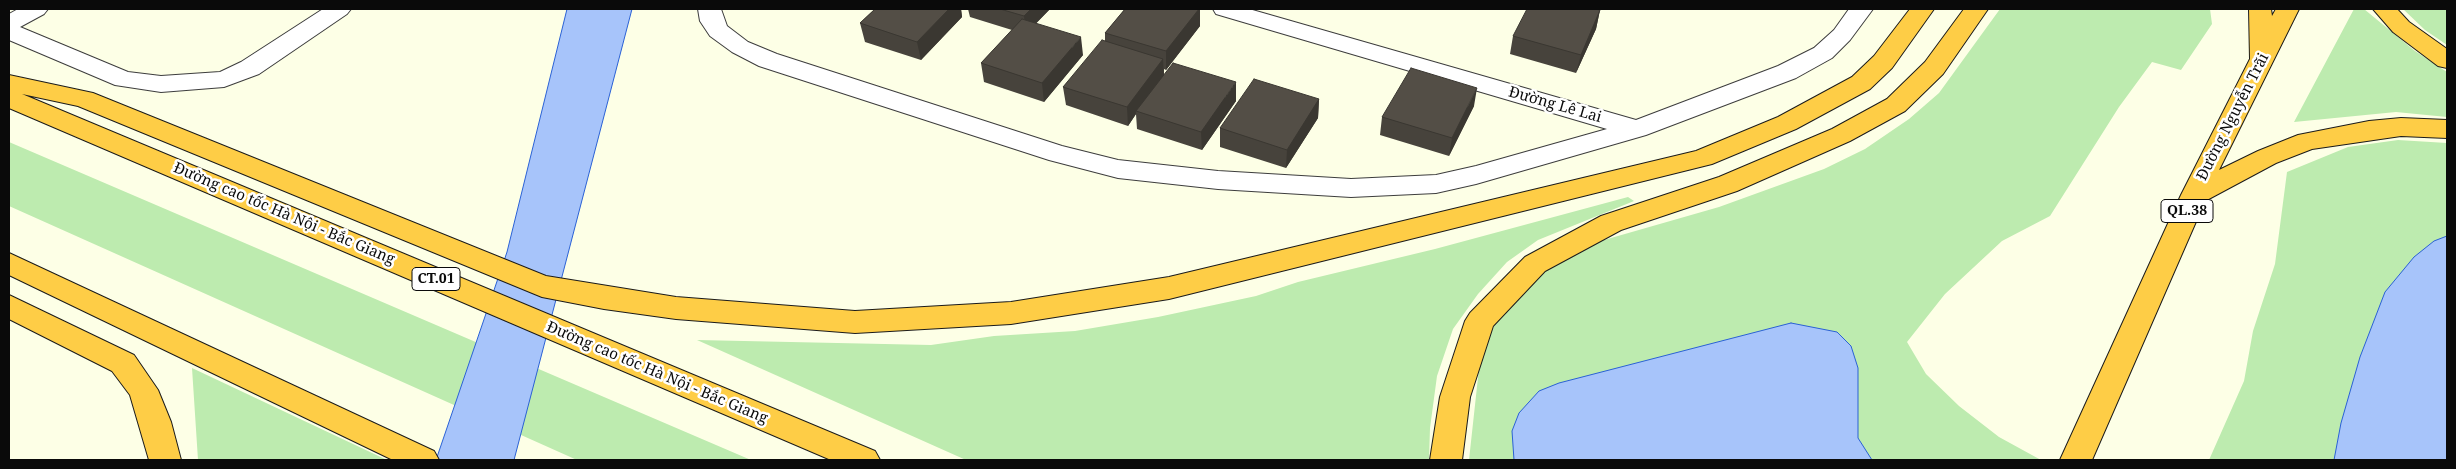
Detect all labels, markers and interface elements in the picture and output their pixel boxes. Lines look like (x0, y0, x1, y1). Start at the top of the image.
street label: Đường Nguyễn Trãi (2193, 50, 2273, 184)
street label: Đường Lê Lai (1506, 83, 1604, 127)
street label: Đường cao tốc Hà Nội - Bắc Giang (171, 159, 397, 269)
road number: QL.38 (2161, 200, 2213, 222)
road number: CT.01 (412, 268, 460, 290)
street label: Đường cao tốc Hà Nội - Bắc Giang (544, 318, 770, 428)

